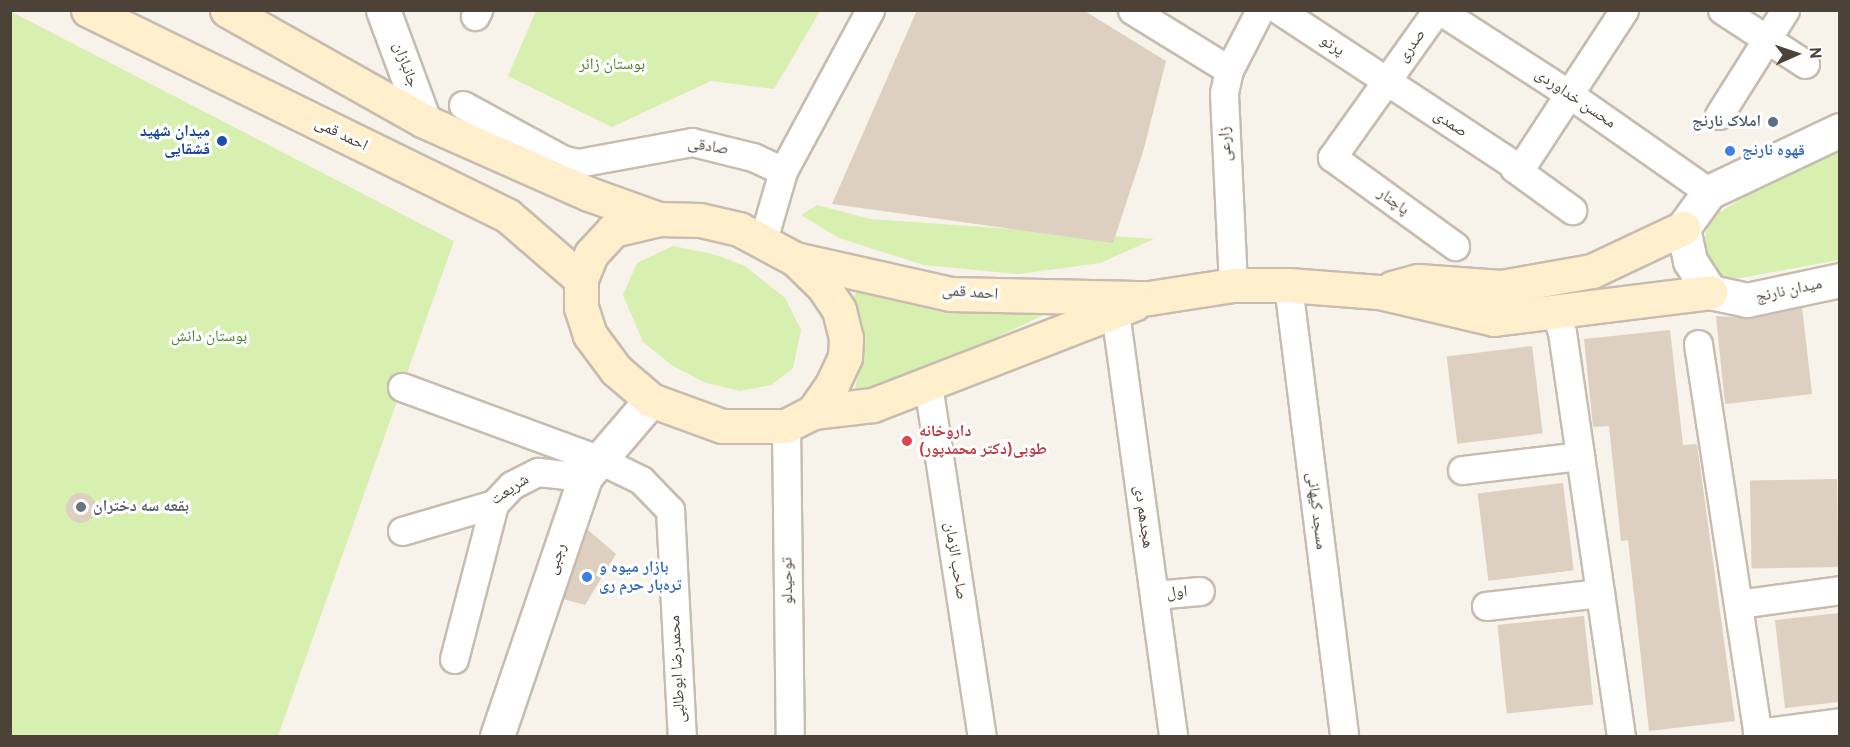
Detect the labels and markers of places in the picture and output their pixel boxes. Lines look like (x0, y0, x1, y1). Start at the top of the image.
place label: املاک نارنج (1692, 112, 1761, 132)
marker: املاک نارنج (1766, 115, 1780, 129)
place label: میدان شهید قشقایی (140, 122, 210, 160)
marker: میدان شهید قشقایی (215, 134, 229, 148)
place label: قهوه نارنج (1742, 141, 1805, 161)
marker: قهوه نارنج (1723, 144, 1737, 158)
place label: داروخانه طوبی(دکتر محمدپور) (919, 422, 1047, 460)
marker: داروخانه طوبی(دکتر محمدپور) (900, 434, 914, 448)
place label: بقعه سه دختران (93, 497, 189, 517)
marker: بقعه سه دختران (74, 500, 88, 514)
place label: بازار میوه و تره‌بار حرم ری (599, 558, 682, 596)
marker: بازار میوه و تره‌بار حرم ری (580, 570, 594, 584)

